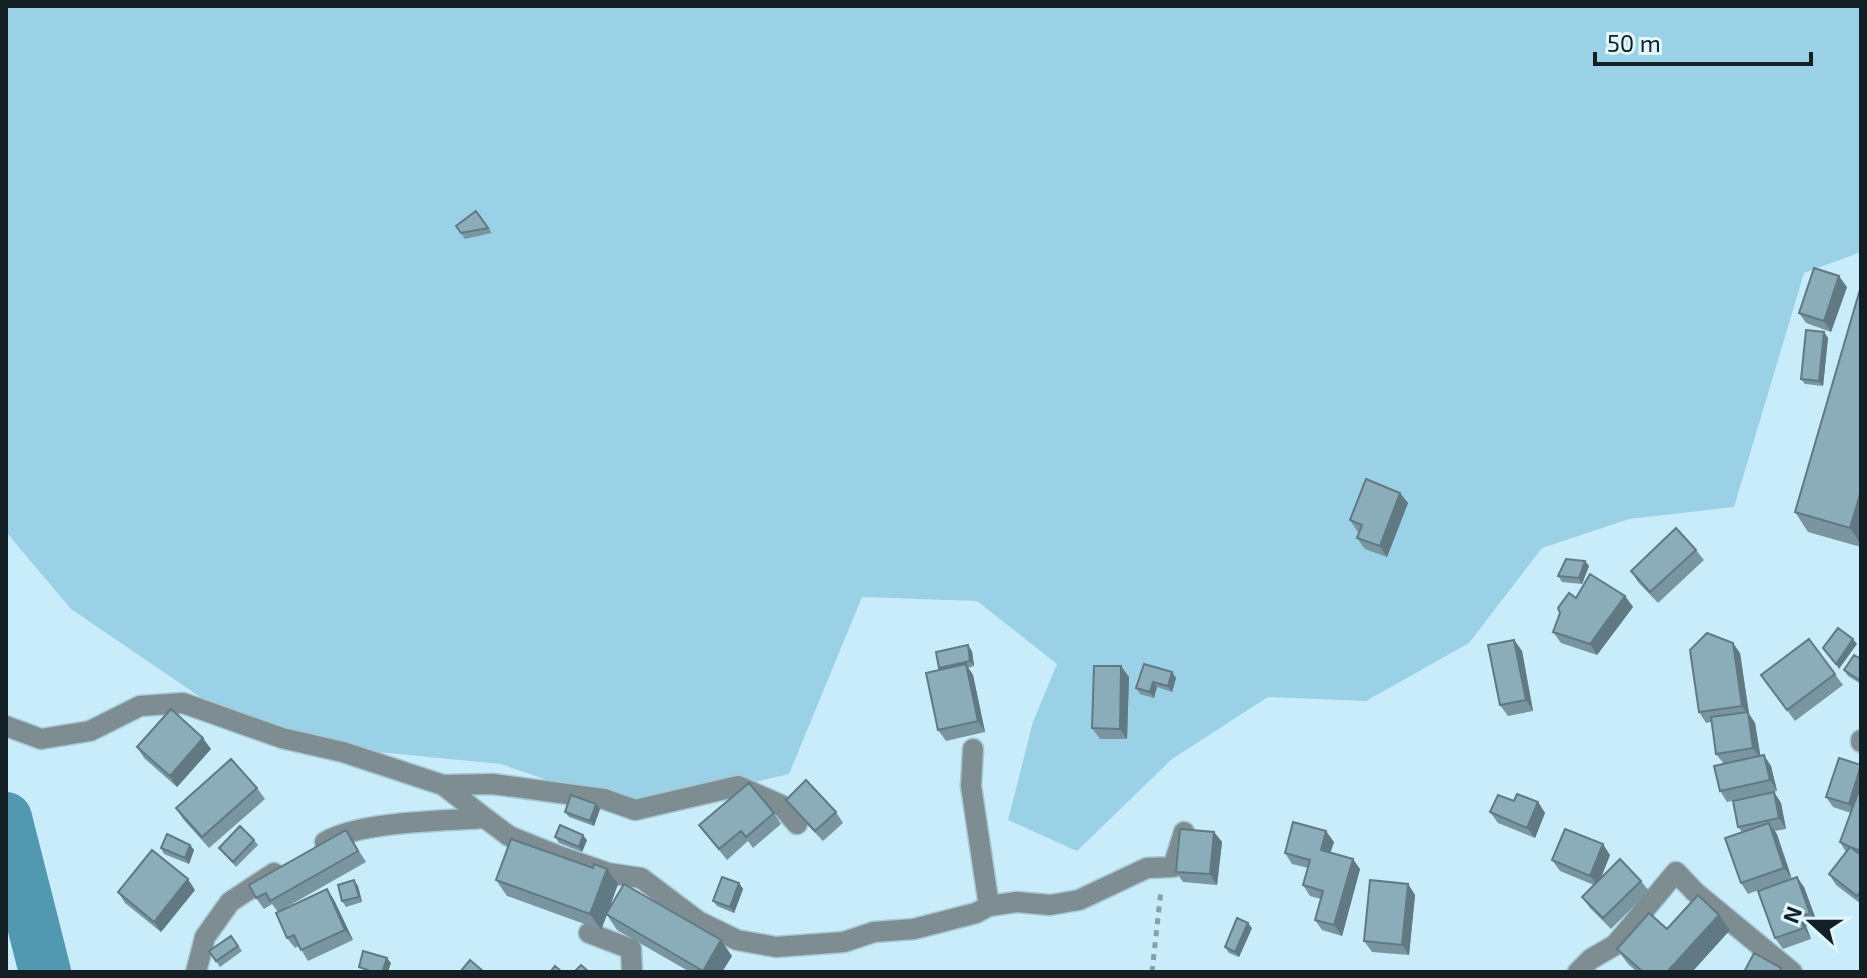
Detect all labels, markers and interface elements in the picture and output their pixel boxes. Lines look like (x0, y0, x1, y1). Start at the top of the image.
scale bar (1595, 16, 1811, 66)
text: 50 m (1607, 28, 1661, 57)
north arrow (1771, 882, 1851, 962)
text: N (1776, 902, 1806, 927)

